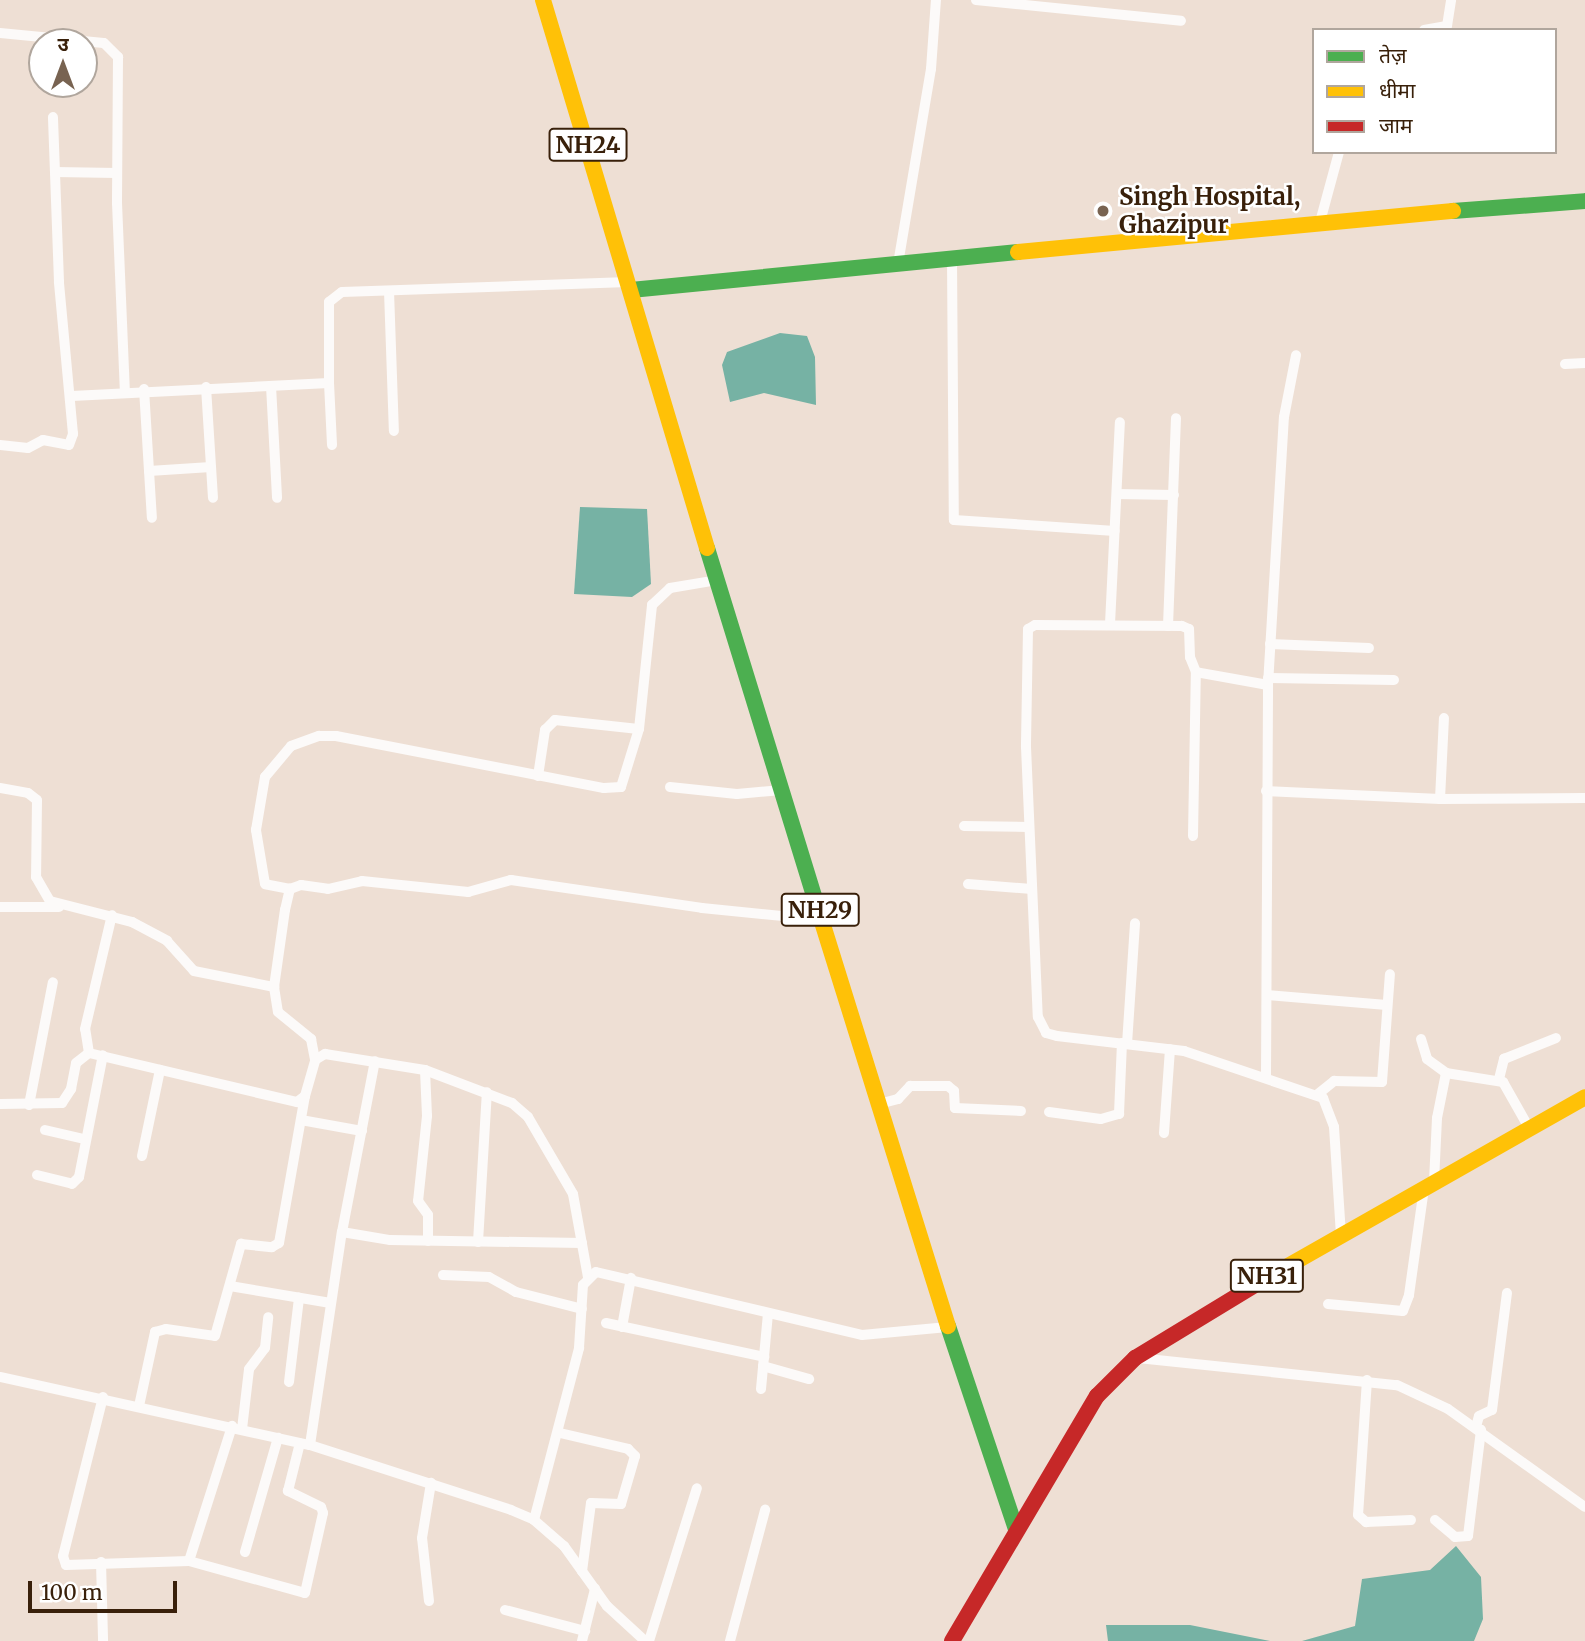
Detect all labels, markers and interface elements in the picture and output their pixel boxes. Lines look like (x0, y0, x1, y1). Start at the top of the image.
north arrow (28, 28, 98, 98)
legend (1312, 28, 1557, 154)
text: उ (57, 32, 69, 56)
text: तेज़ (1379, 42, 1407, 69)
text: धीमा (1379, 77, 1415, 104)
text: जाम (1379, 112, 1413, 139)
road number: NH24 (548, 126, 628, 164)
place label: Singh Hospital, Ghazipur (1119, 183, 1300, 239)
marker: Singh Hospital, Ghazipur (1093, 201, 1113, 221)
road number: NH29 (780, 890, 860, 930)
road number: NH31 (1228, 1256, 1306, 1296)
scale bar (32, 1568, 180, 1612)
text: 100 m (41, 1579, 103, 1606)

